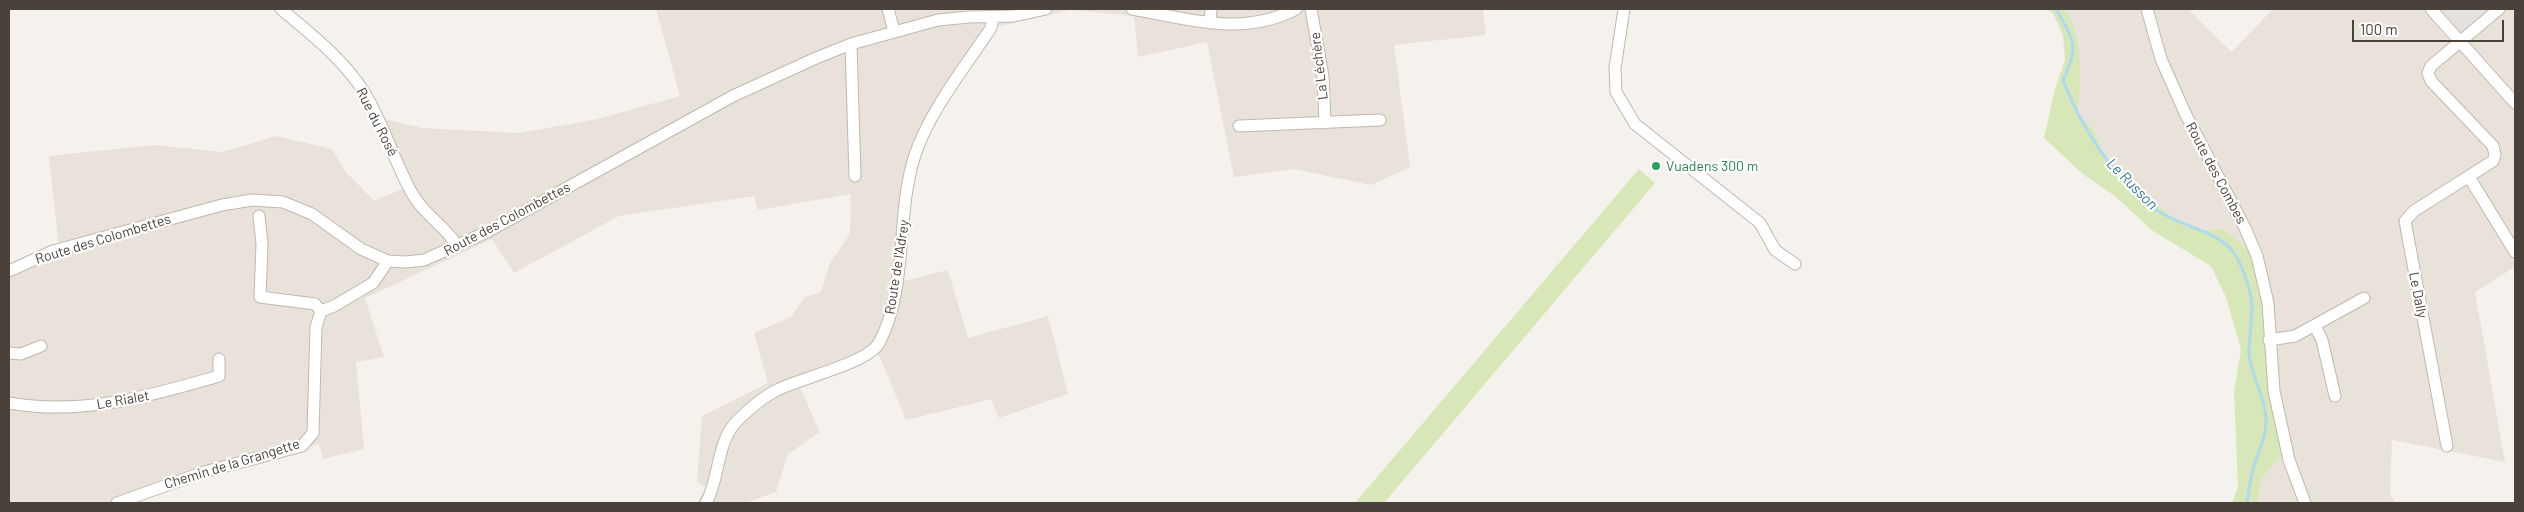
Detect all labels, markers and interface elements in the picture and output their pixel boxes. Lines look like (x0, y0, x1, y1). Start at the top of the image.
scale bar (2354, 10, 2506, 42)
text: 100 m (2360, 20, 2398, 38)
street label: La Léchère (1307, 31, 1331, 101)
street label: Rue du Rosé (353, 85, 401, 159)
street label: Route des Combes (2182, 119, 2250, 227)
water label: Le Russon (2103, 155, 2161, 213)
place label: Vuadens 300 m (1666, 158, 1758, 174)
marker: Vuadens 300 m (1650, 160, 1662, 172)
street label: Route des Colombettes (441, 179, 573, 259)
street label: Route des Colombettes (33, 210, 173, 268)
street label: Route de l'Adrey (881, 218, 913, 316)
street label: Le Dally (2405, 270, 2431, 320)
street label: Le Rialet (95, 387, 151, 413)
street label: Chemin de la Grangette (162, 435, 302, 493)

